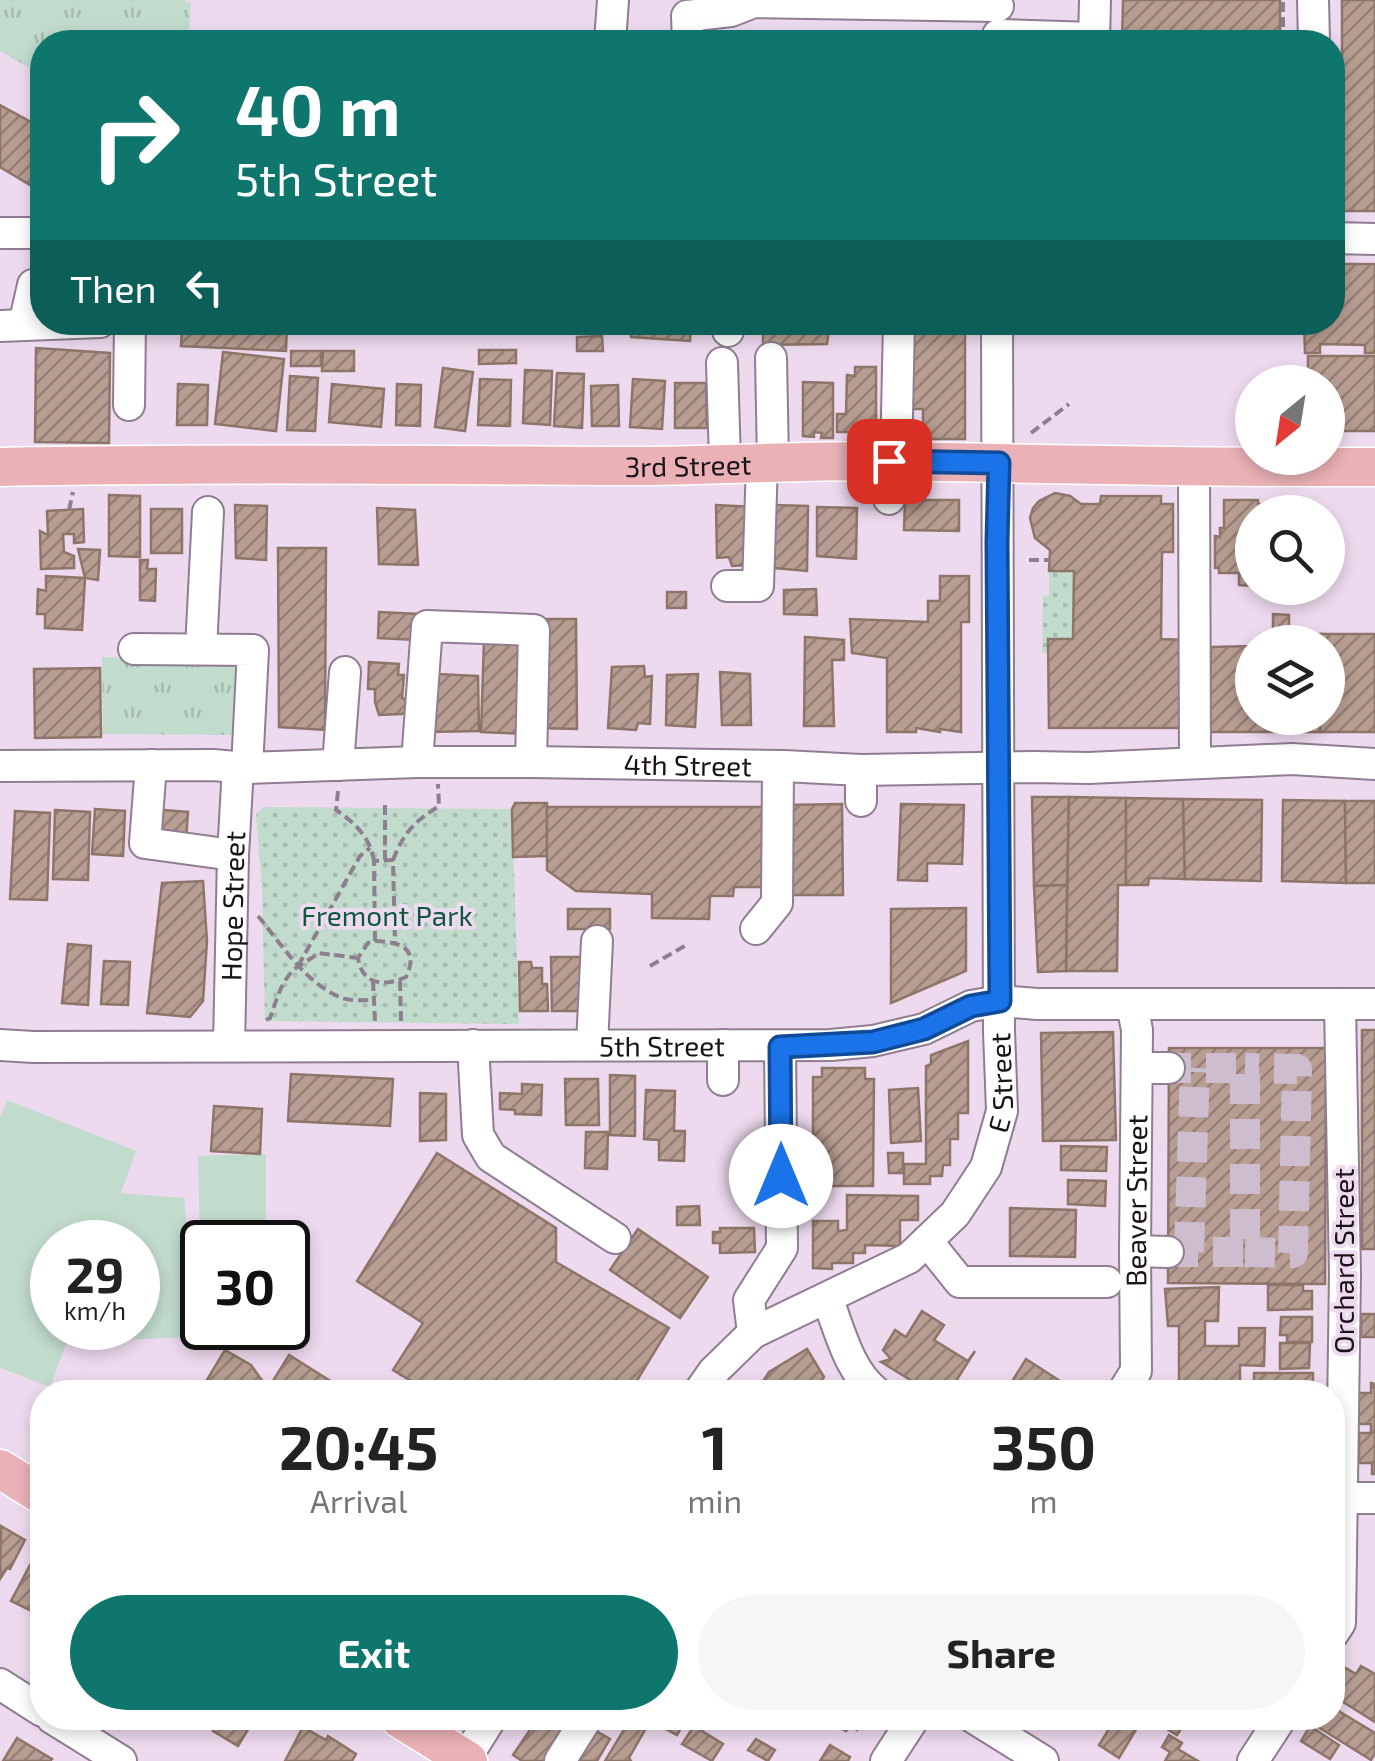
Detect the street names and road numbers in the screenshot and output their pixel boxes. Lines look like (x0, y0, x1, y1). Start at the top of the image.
street label: 3rd Street (625, 446, 752, 483)
street label: 4th Street (623, 746, 752, 782)
street label: Hope Street (213, 830, 251, 981)
street label: 5th Street (599, 1028, 725, 1063)
street label: E Street (980, 1032, 1019, 1136)
street label: Beaver Street (1118, 1114, 1153, 1287)
street label: Orchard Street (1326, 1168, 1360, 1354)

